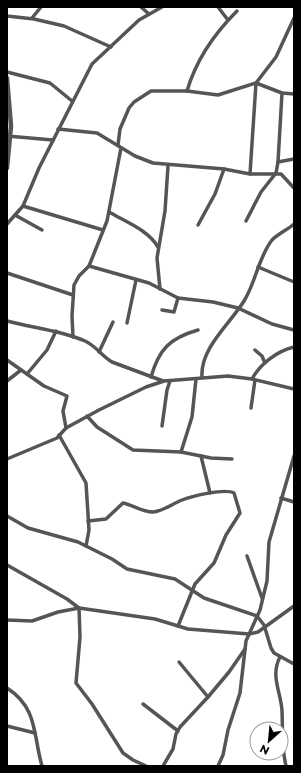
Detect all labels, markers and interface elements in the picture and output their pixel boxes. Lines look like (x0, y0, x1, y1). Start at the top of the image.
north arrow (249, 721, 289, 761)
text: N (257, 742, 272, 758)

